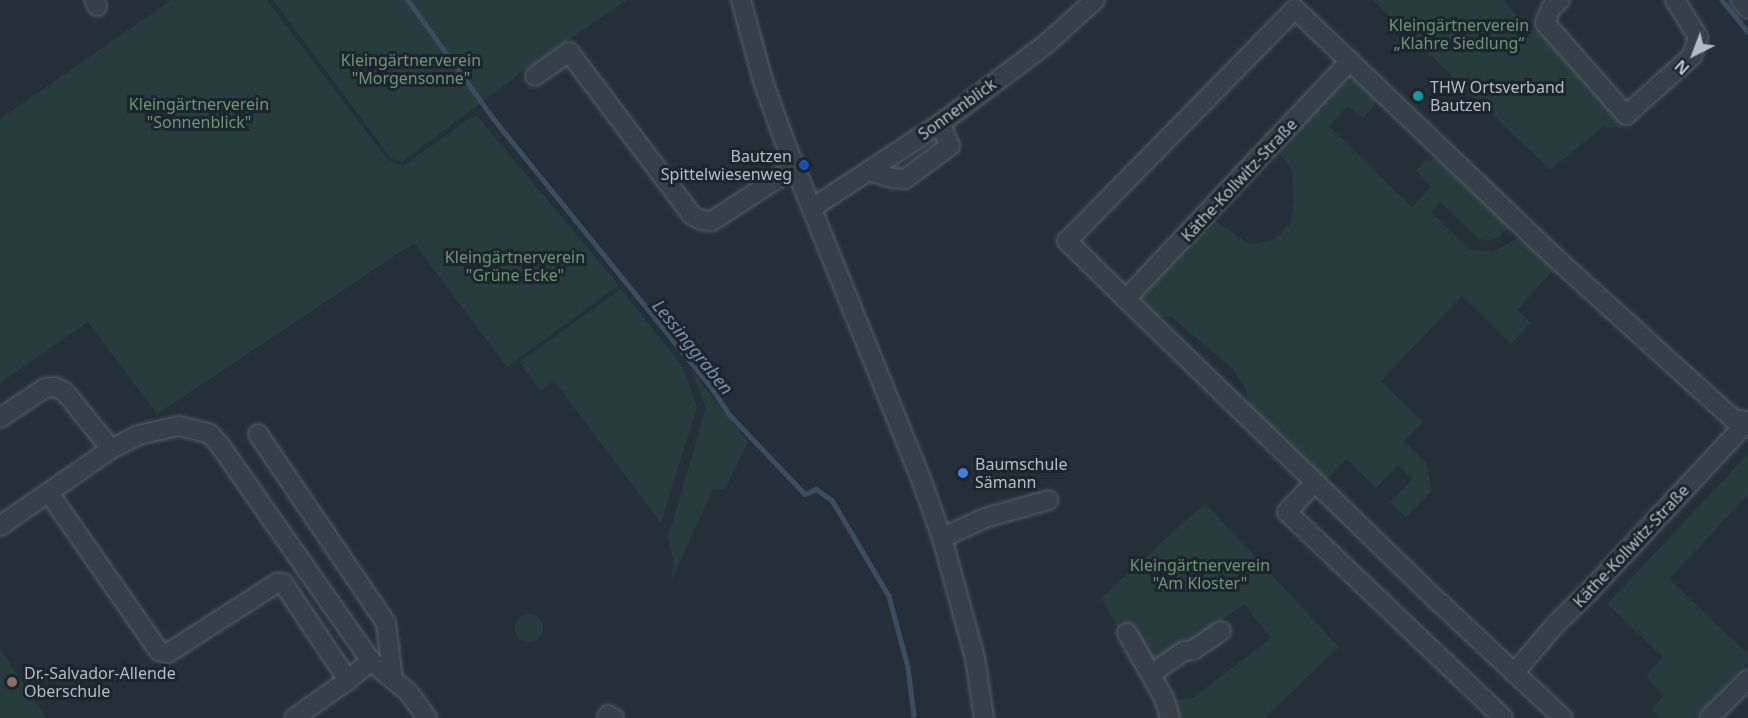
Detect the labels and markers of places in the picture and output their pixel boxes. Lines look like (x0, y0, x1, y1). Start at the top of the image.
place label: THW Ortsverband Bautzen (1430, 77, 1565, 115)
marker: THW Ortsverband Bautzen (1411, 89, 1425, 103)
place label: Bautzen Spittelwiesenweg (661, 146, 792, 184)
marker: Bautzen Spittelwiesenweg (797, 158, 811, 172)
place label: Baumschule Sämann (975, 454, 1067, 492)
marker: Baumschule Sämann (956, 466, 970, 480)
place label: Dr.-Salvador-Allende Oberschule (24, 663, 176, 701)
marker: Dr.-Salvador-Allende Oberschule (5, 675, 19, 689)

